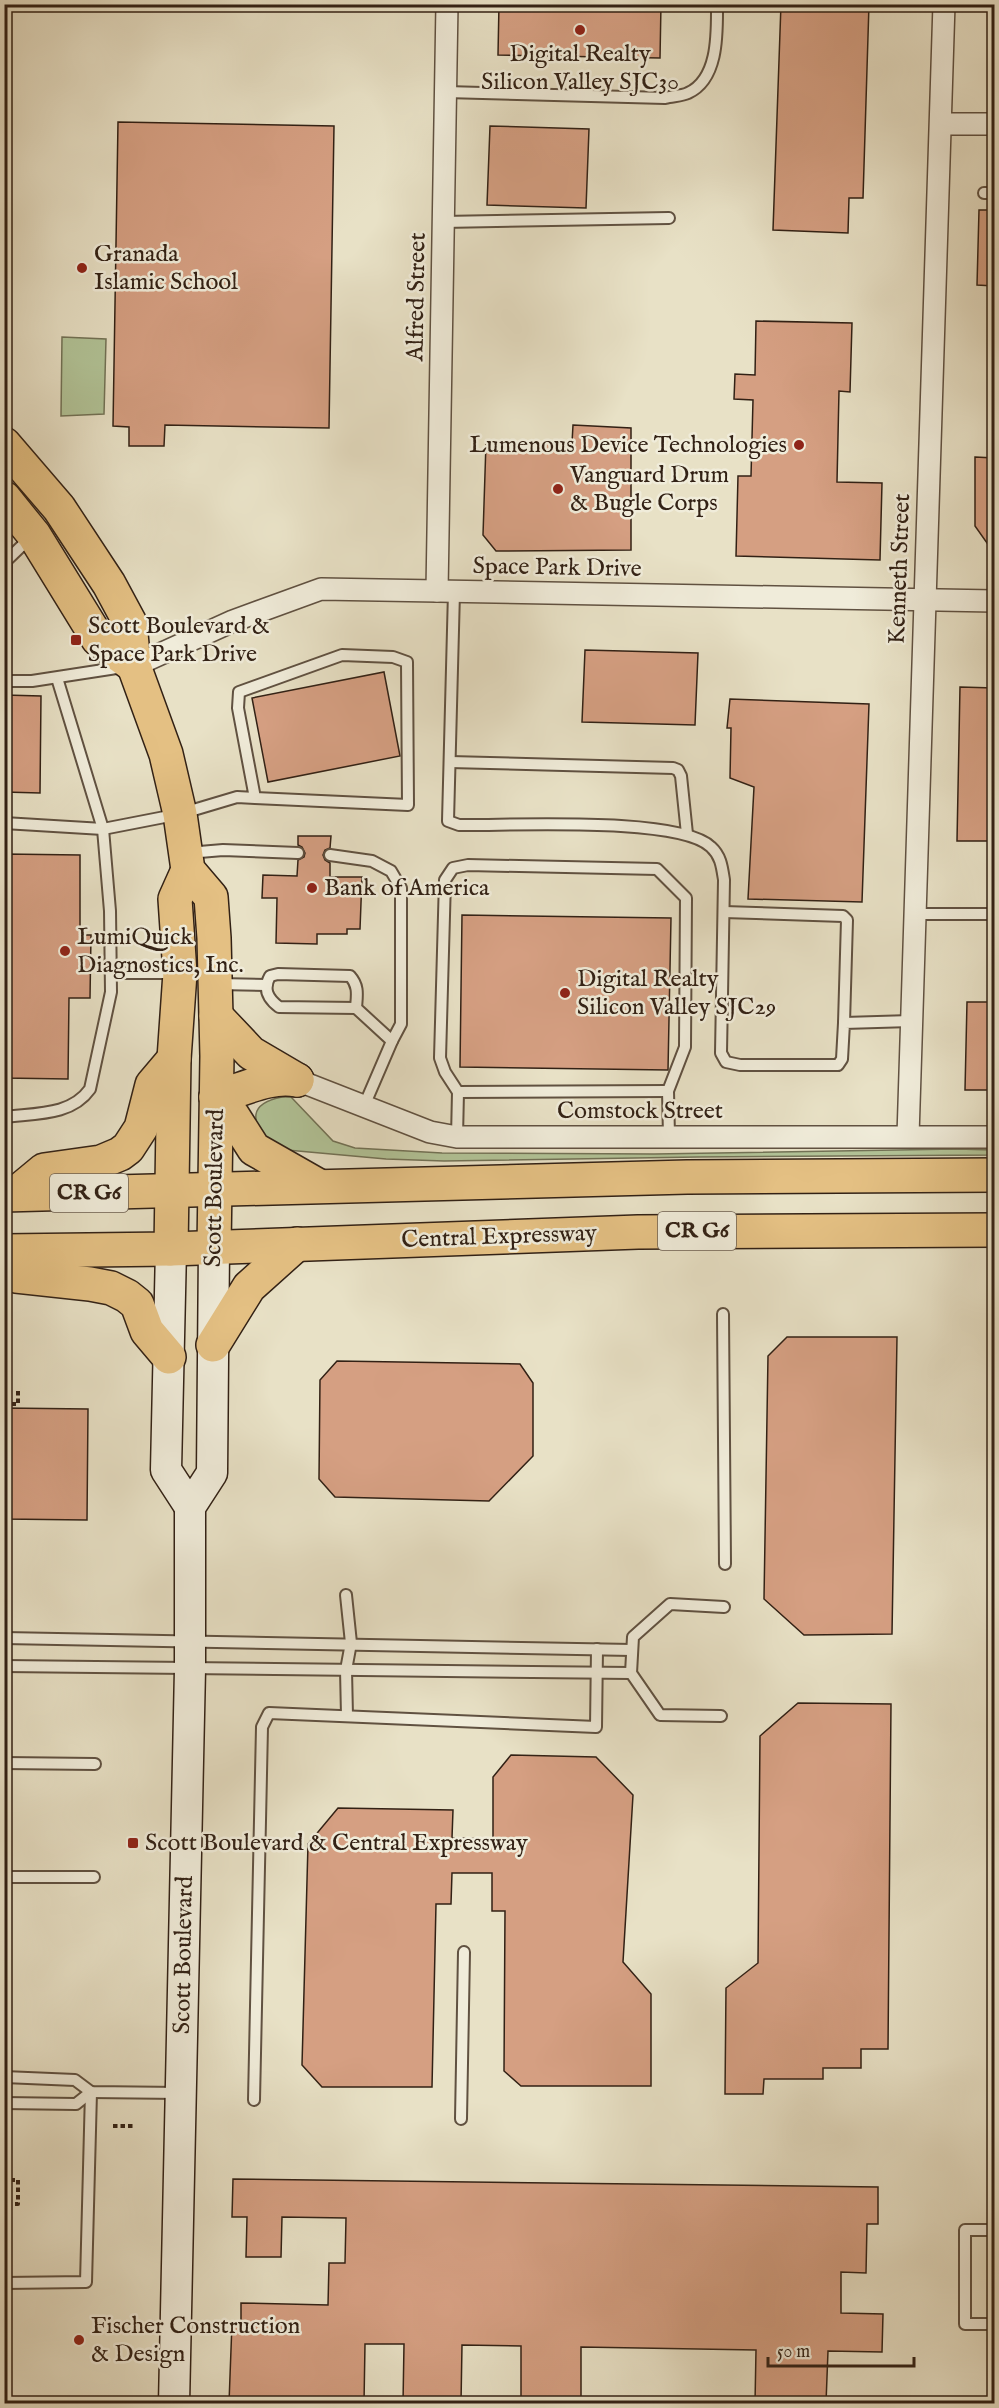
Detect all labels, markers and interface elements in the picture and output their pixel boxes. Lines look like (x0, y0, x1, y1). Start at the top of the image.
marker: Digital Realty Silicon Valley SJC30 (573, 23, 587, 37)
place label: Digital Realty Silicon Valley SJC30 (481, 39, 679, 98)
street label: Alfred Street (400, 232, 434, 363)
place label: Granada Islamic School (94, 239, 238, 298)
marker: Granada Islamic School (75, 261, 89, 275)
place label: Lumenous Device Technologies (469, 430, 787, 461)
marker: Lumenous Device Technologies (792, 438, 806, 452)
place label: Vanguard Drum & Bugle Corps (569, 460, 729, 519)
marker: Vanguard Drum & Bugle Corps (551, 482, 565, 496)
street label: Kenneth Street (882, 493, 918, 645)
street label: Space Park Drive (472, 551, 642, 585)
place label: Scott Boulevard & Space Park Drive (88, 611, 270, 670)
marker: Scott Boulevard & Space Park Drive (69, 633, 83, 647)
place label: Bank of America (324, 873, 490, 904)
marker: Bank of America (305, 881, 319, 895)
place label: LumiQuick Diagnostics, Inc. (77, 922, 244, 981)
marker: LumiQuick Diagnostics, Inc. (58, 944, 72, 958)
place label: Digital Realty Silicon Valley SJC29 (577, 964, 776, 1023)
marker: Digital Realty Silicon Valley SJC29 (558, 986, 572, 1000)
street label: Comstock Street (557, 1096, 723, 1127)
street label: Scott Boulevard (198, 1108, 232, 1267)
road number: CR G6 (50, 1174, 128, 1212)
road number: CR G6 (658, 1212, 736, 1250)
street label: Central Expressway (401, 1218, 598, 1256)
place label: Scott Boulevard & Central Expressway (145, 1828, 528, 1859)
marker: Scott Boulevard & Central Expressway (126, 1836, 140, 1850)
street label: Scott Boulevard (167, 1875, 201, 2034)
place label: Fischer Construction & Design (91, 2311, 301, 2370)
scale bar (768, 2330, 914, 2368)
marker: Fischer Construction & Design (72, 2333, 86, 2347)
text: 50 m (777, 2341, 810, 2364)

